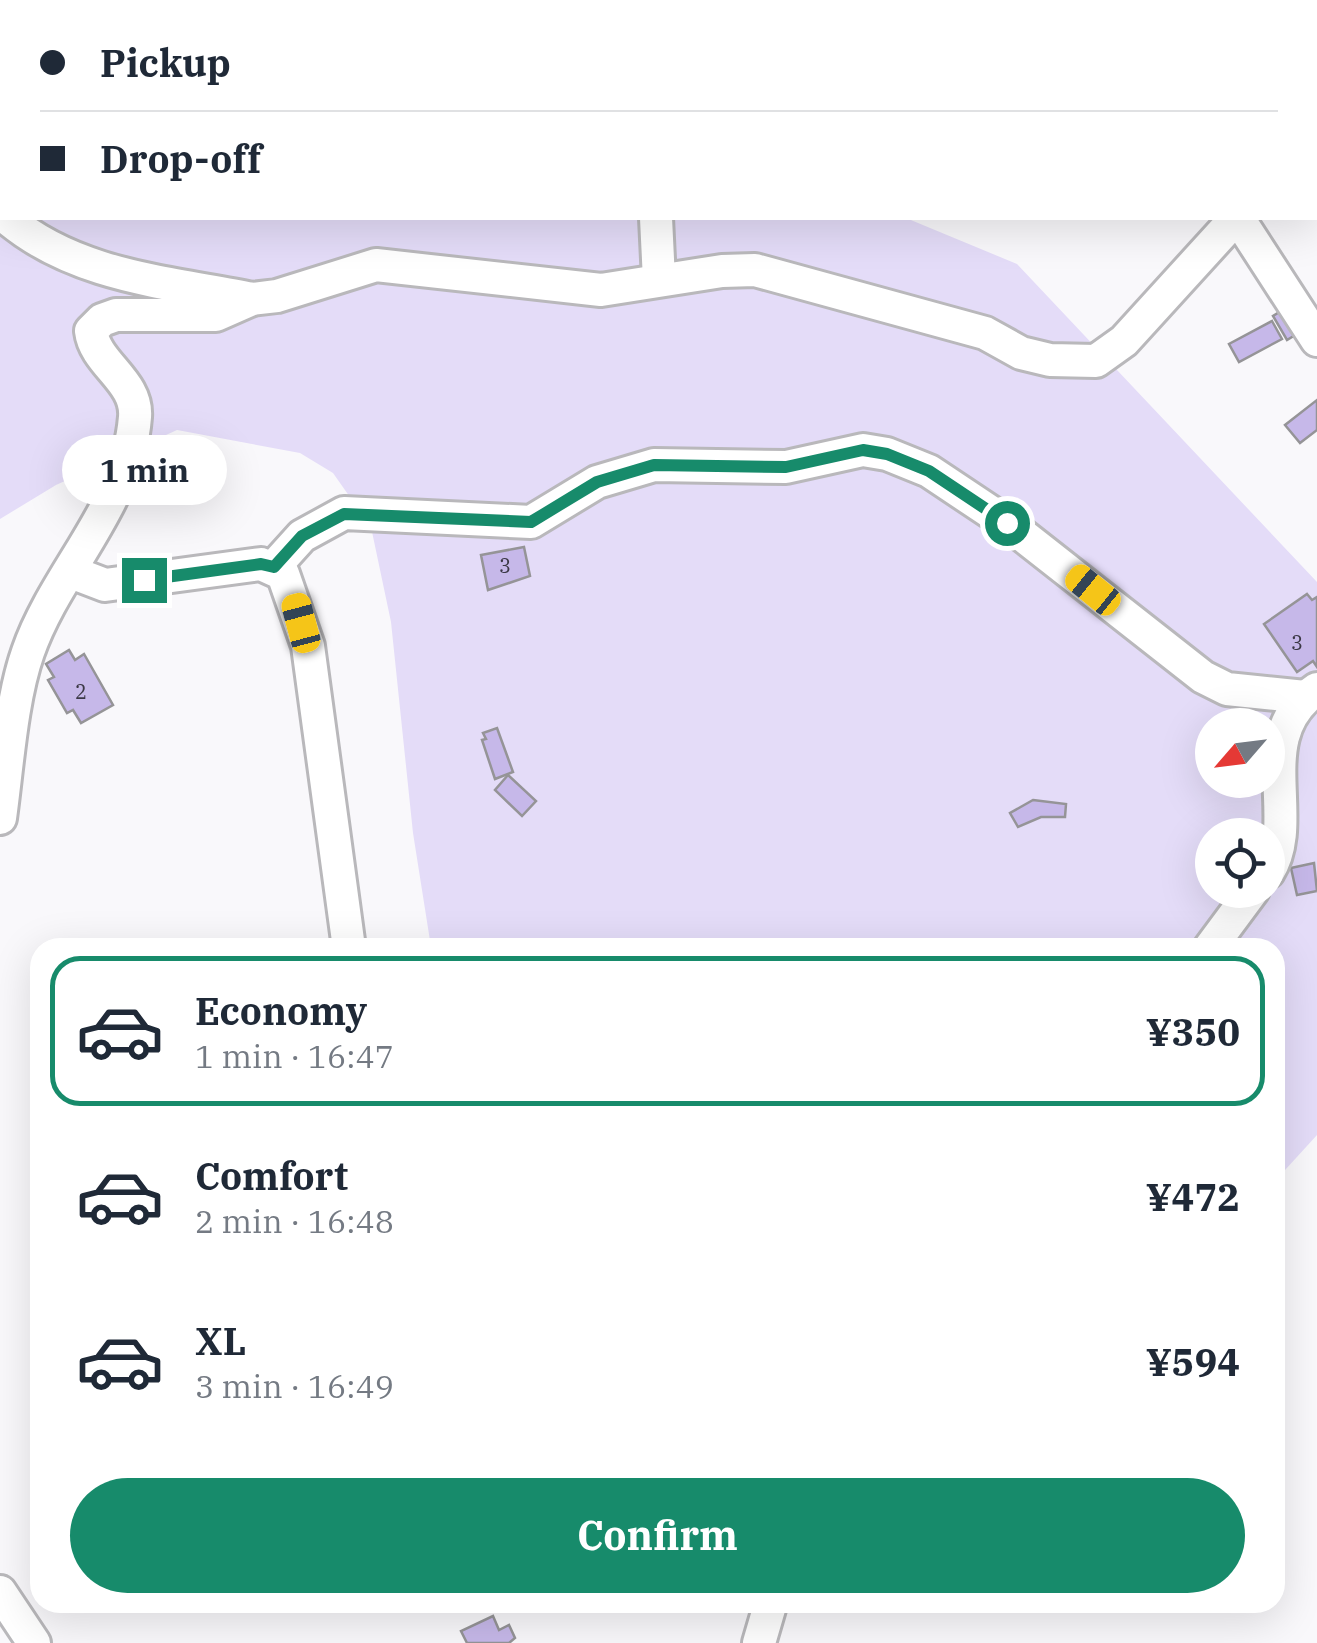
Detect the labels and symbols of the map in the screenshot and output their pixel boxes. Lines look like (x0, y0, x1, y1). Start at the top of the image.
callout: 1 min (62, 435, 226, 505)
route start (985, 501, 1030, 546)
house number: 3 (499, 552, 511, 579)
route end (122, 558, 167, 603)
car (1060, 559, 1126, 621)
car (279, 590, 323, 656)
house number: 3 (1291, 629, 1303, 656)
house number: 2 (75, 678, 87, 705)
north arrow (1195, 708, 1285, 798)

